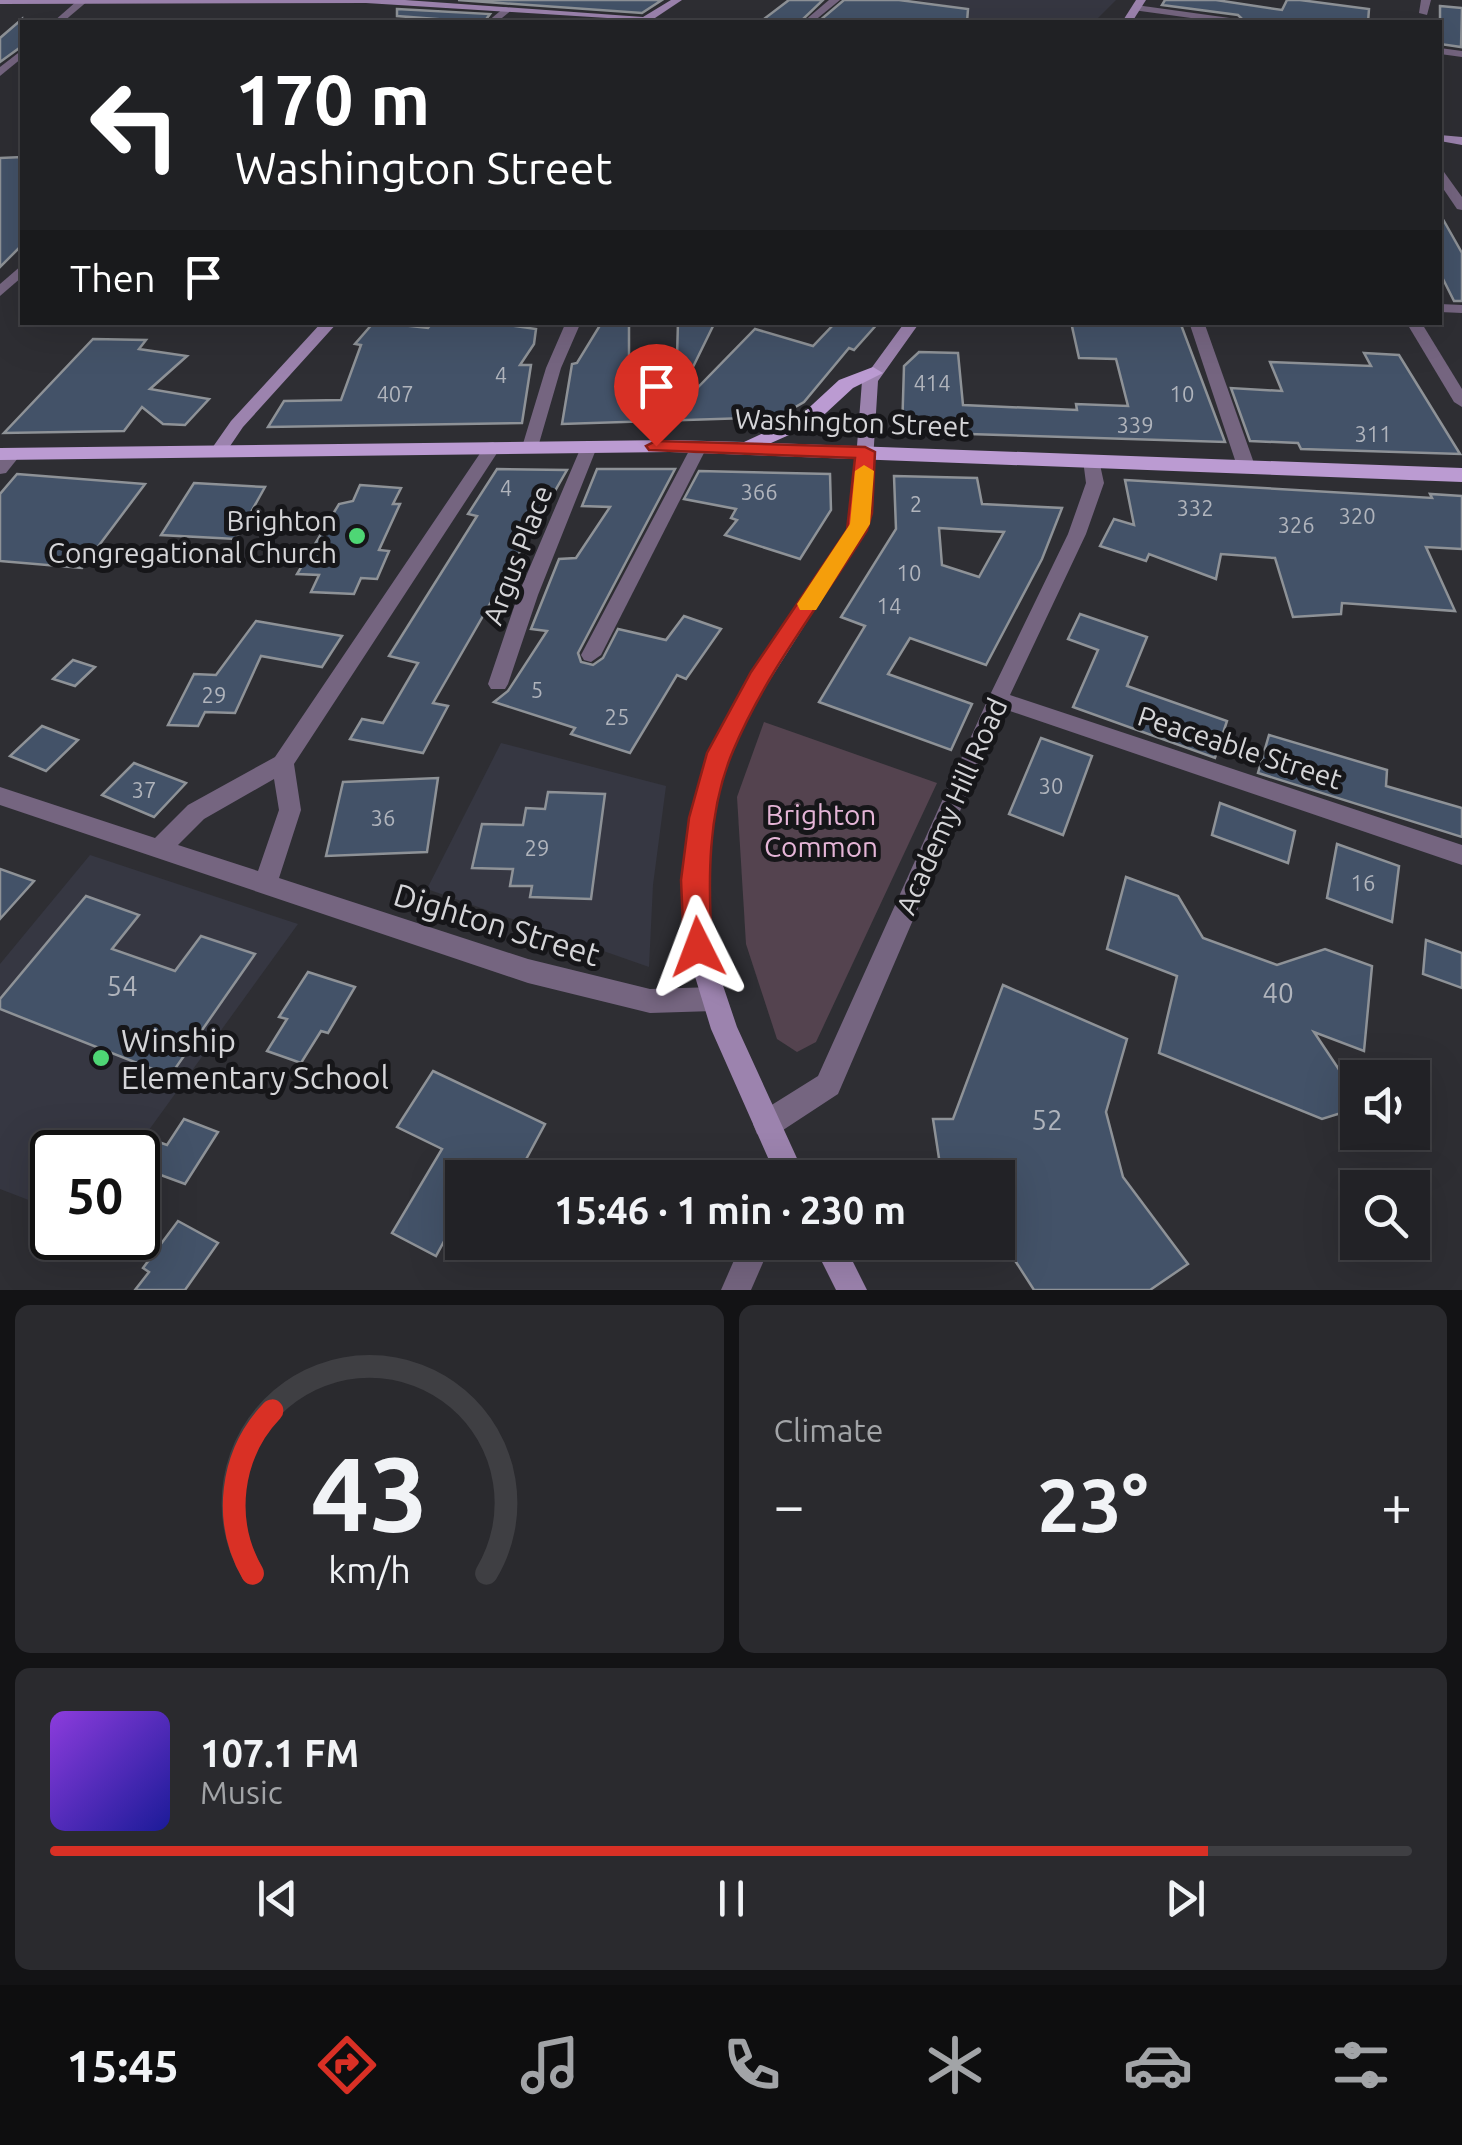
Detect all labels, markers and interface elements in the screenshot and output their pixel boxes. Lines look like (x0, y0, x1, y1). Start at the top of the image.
icon: left (70, 60, 200, 190)
text: 170 m (235, 60, 430, 138)
text: Washington Street (235, 142, 612, 193)
icon: arrive (176, 250, 231, 305)
text: Then (70, 257, 156, 299)
pin (614, 344, 699, 447)
icon: arrive (629, 359, 684, 414)
house number: 4 (495, 362, 507, 387)
house number: 414 (913, 370, 951, 395)
house number: 407 (376, 381, 414, 406)
house number: 10 (1170, 381, 1194, 406)
street label: Washington Street (734, 402, 970, 442)
house number: 339 (1116, 412, 1154, 437)
house number: 311 (1354, 421, 1392, 446)
house number: 4 (500, 475, 512, 500)
house number: 366 (740, 479, 778, 504)
street label: Argus Place (476, 481, 558, 629)
house number: 2 (910, 491, 922, 516)
house number: 332 (1176, 495, 1214, 520)
house number: 320 (1338, 503, 1376, 528)
place label: Brighton Congregational Church (48, 505, 337, 568)
house number: 326 (1277, 512, 1315, 537)
marker: Brighton Congregational Church (346, 525, 368, 547)
house number: 10 (897, 560, 921, 585)
house number: 14 (877, 593, 901, 618)
house number: 5 (531, 677, 543, 702)
house number: 29 (202, 682, 226, 707)
street label: Academy Hill Road (889, 693, 1013, 919)
street label: Peaceable Street (1134, 699, 1346, 795)
house number: 25 (605, 704, 629, 729)
house number: 30 (1039, 773, 1063, 798)
house number: 37 (132, 777, 156, 802)
park label: Brighton Common (764, 799, 878, 862)
house number: 36 (371, 805, 395, 830)
house number: 29 (525, 835, 549, 860)
house number: 16 (1351, 870, 1375, 895)
street label: Dighton Street (390, 876, 605, 973)
position arrow (646, 895, 750, 999)
house number: 54 (106, 970, 138, 1001)
house number: 40 (1262, 977, 1294, 1008)
place label: Winship Elementary School (121, 1022, 389, 1095)
marker: Winship Elementary School (90, 1047, 112, 1069)
map controls (1340, 1060, 1430, 1260)
button: sound (1340, 1060, 1430, 1150)
house number: 52 (1031, 1104, 1063, 1135)
speed limit sign: 50 (30, 1130, 160, 1260)
button: search (1340, 1170, 1430, 1260)
text: 15:46 · 1 min · 230 m (554, 1189, 906, 1231)
text: Climate (774, 1412, 884, 1448)
text: 43 (311, 1434, 428, 1551)
text: 23° (1037, 1462, 1148, 1546)
text: − (774, 1474, 805, 1535)
text: + (1381, 1474, 1412, 1535)
text: km/h (328, 1550, 411, 1590)
text: 107.1 FM (200, 1732, 359, 1774)
text: Music (200, 1774, 283, 1810)
icon: previous (250, 1871, 305, 1926)
icon: pause (704, 1871, 759, 1926)
icon: next (1158, 1871, 1213, 1926)
icon: directions (312, 2030, 382, 2100)
icon: music (515, 2030, 585, 2100)
icon: phone (717, 2030, 787, 2100)
icon: climate (920, 2030, 990, 2100)
icon: car (1123, 2030, 1193, 2100)
icon: filters (1326, 2030, 1396, 2100)
text: 15:45 (66, 2040, 179, 2091)

